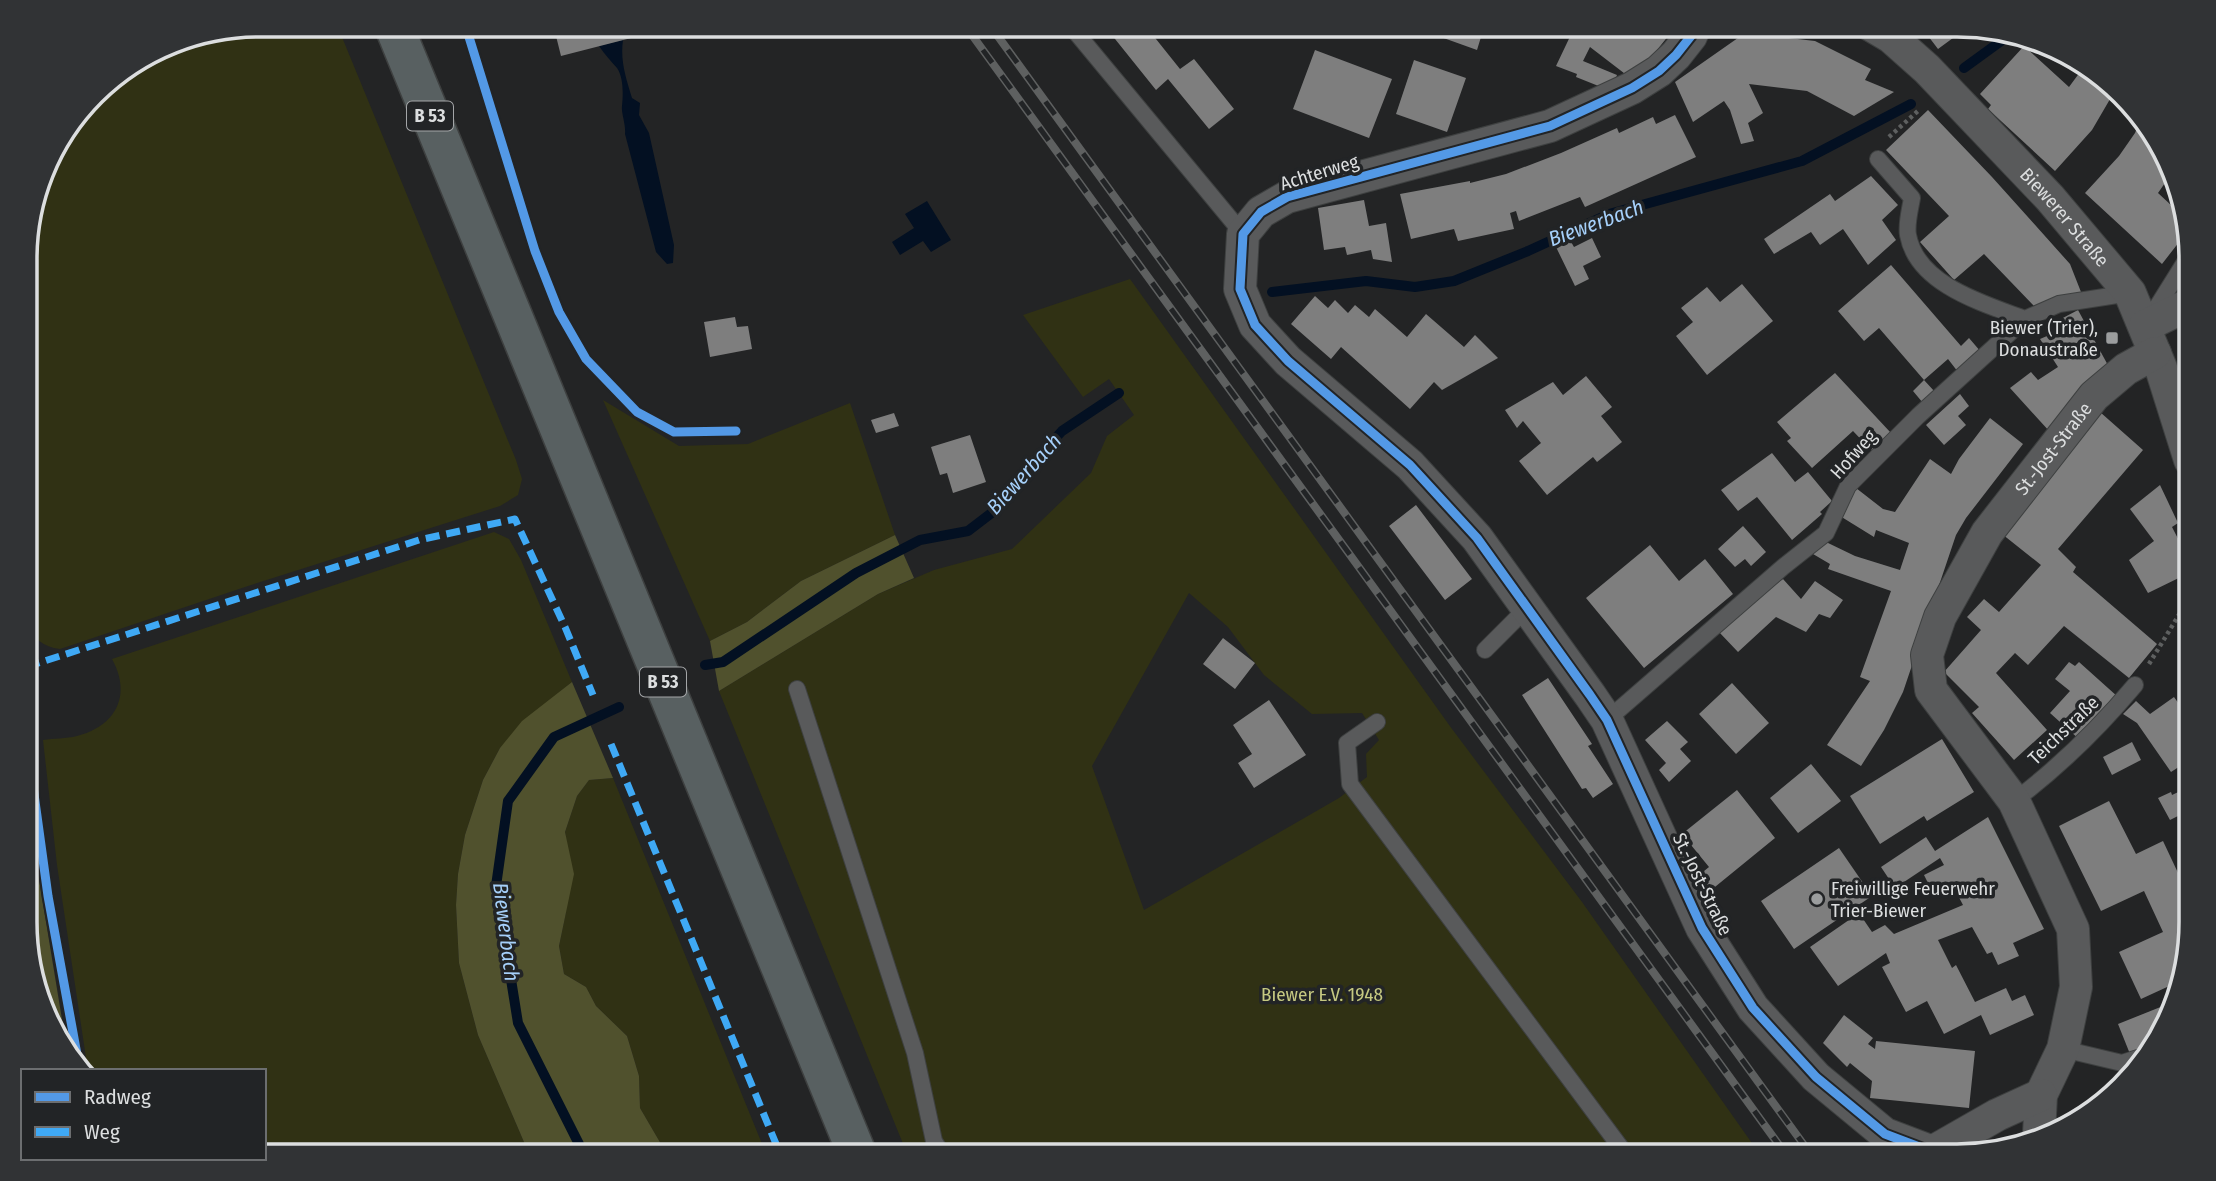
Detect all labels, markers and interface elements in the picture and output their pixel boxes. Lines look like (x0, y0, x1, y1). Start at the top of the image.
road number: B 53 (407, 102, 453, 131)
street label: Achterweg (1277, 150, 1361, 195)
street label: Biewerer Straße (2015, 163, 2114, 271)
water label: Biewerbach (1545, 194, 1647, 252)
place label: Biewer (Trier), Donaustraße (1990, 316, 2098, 361)
marker: Biewer (Trier), Donaustraße (2104, 330, 2120, 346)
street label: St.-Jost-Straße (2010, 398, 2097, 500)
street label: Hofweg (1825, 425, 1881, 484)
water label: Biewerbach (981, 428, 1067, 520)
road number: B 53 (640, 668, 686, 696)
street label: Teichstraße (2023, 691, 2103, 770)
street label: St.-Jost-Straße (1668, 829, 1737, 939)
place label: Freiwillige Feuerwehr Trier-Biewer (1831, 877, 1995, 922)
water label: Biewerbach (487, 881, 525, 983)
marker: Freiwillige Feuerwehr Trier-Biewer (1809, 891, 1825, 907)
park label: Biewer E.V. 1948 (1261, 983, 1383, 1006)
legend (21, 1069, 266, 1160)
text: Radweg (84, 1084, 151, 1110)
text: Weg (84, 1119, 120, 1145)

